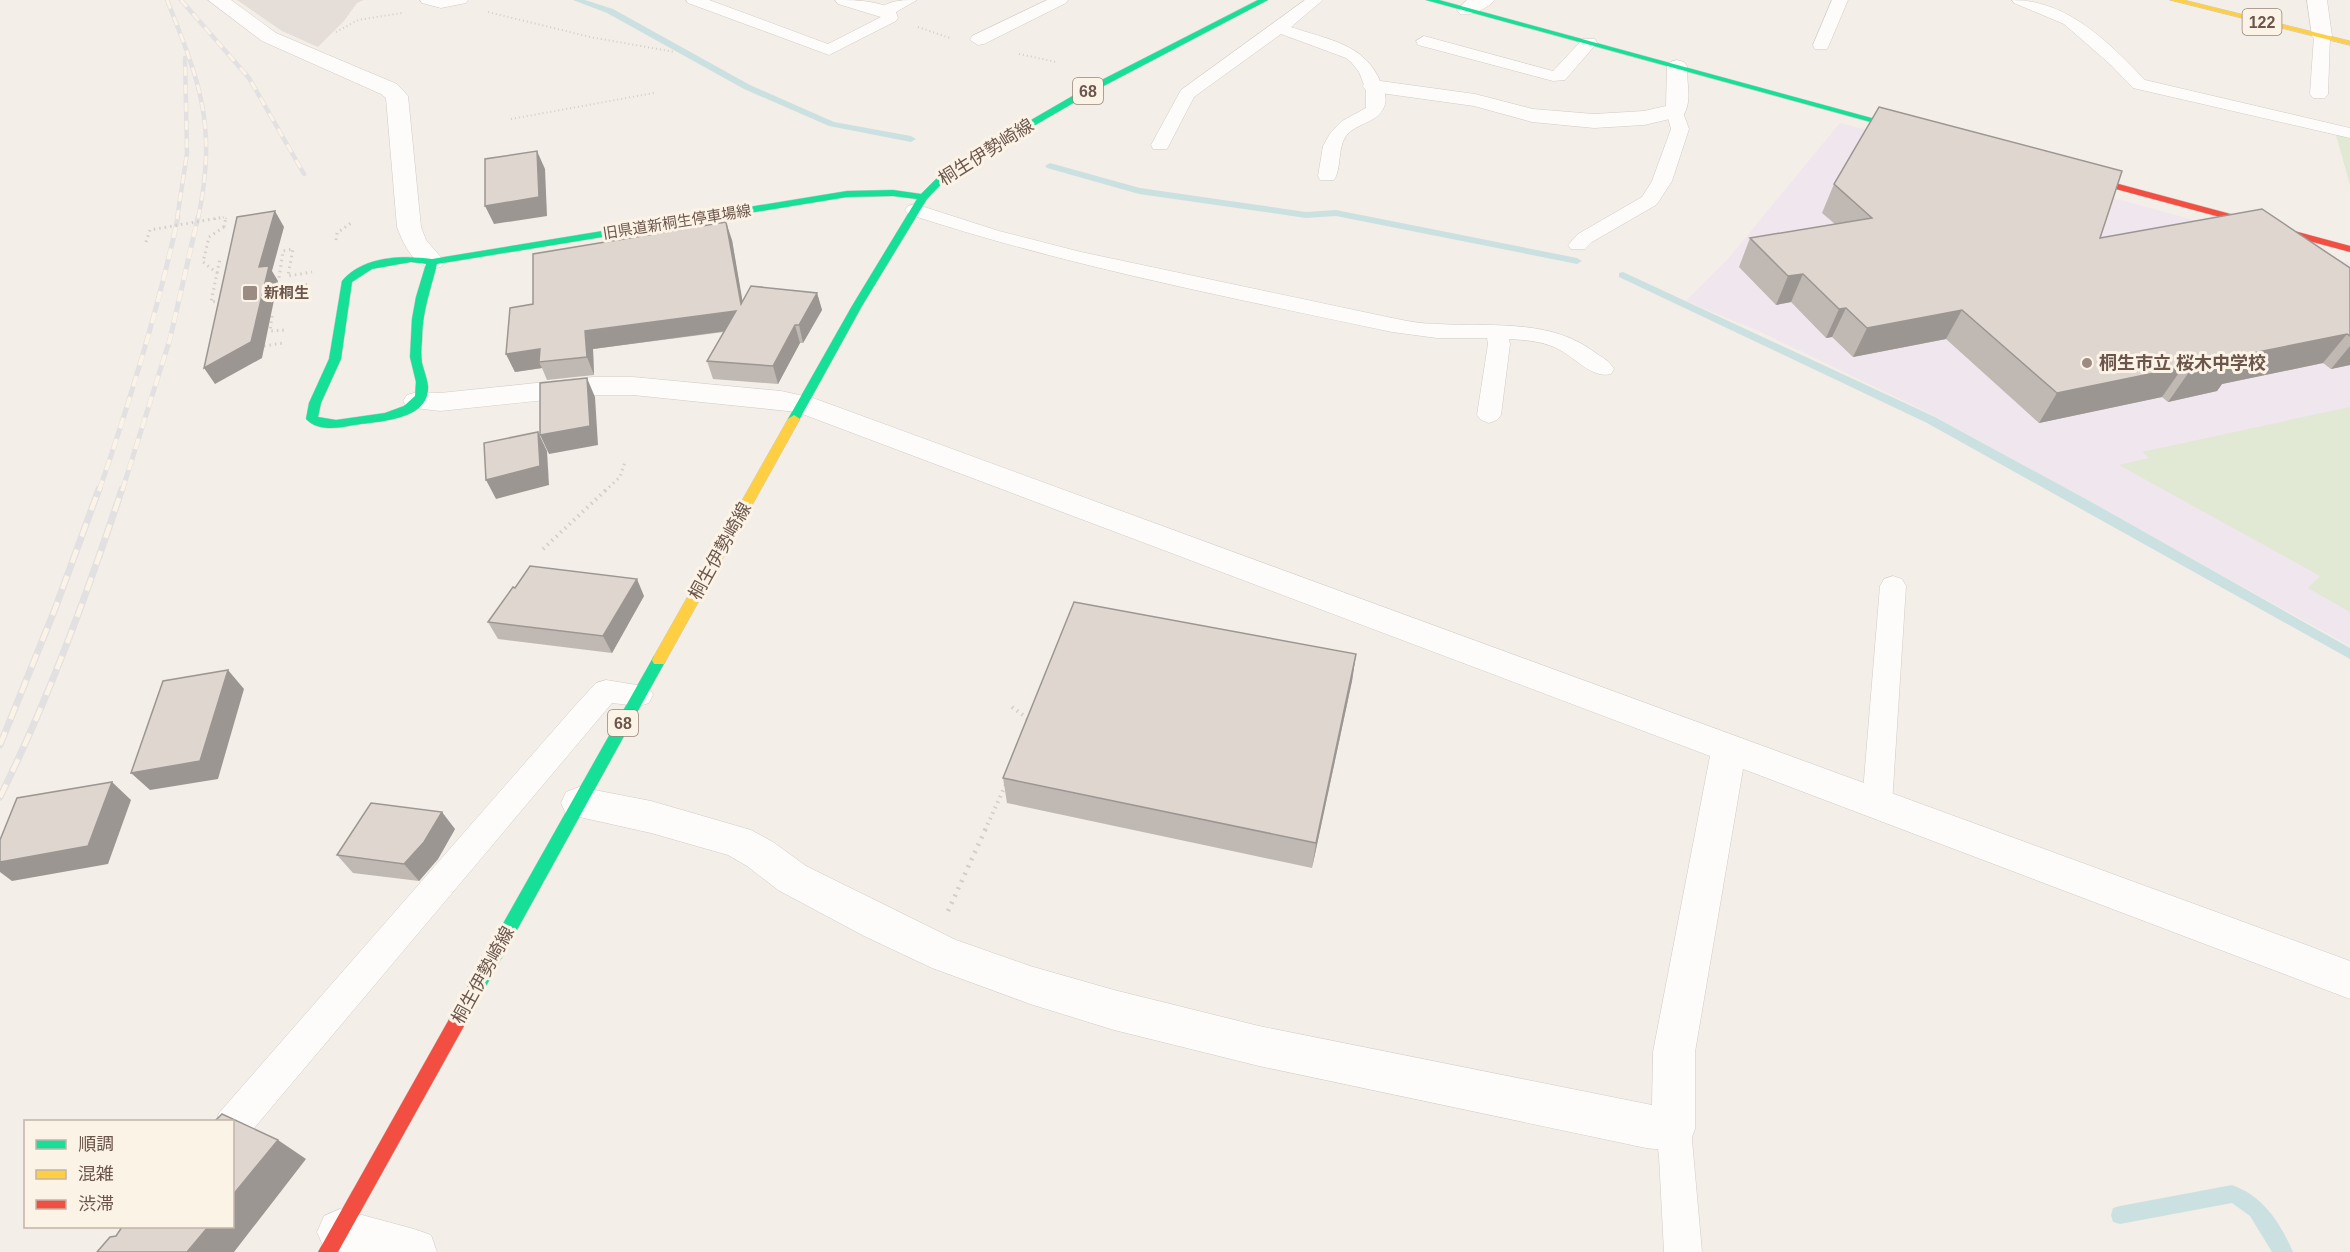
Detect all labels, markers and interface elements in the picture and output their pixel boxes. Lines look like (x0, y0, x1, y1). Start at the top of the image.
road number: 122 (2242, 9, 2282, 35)
road number: 68 (1073, 78, 1103, 104)
street label: 桐生伊勢崎線 (935, 115, 1037, 189)
street label: 旧県道新桐生停車場線 (602, 201, 752, 242)
marker: 新桐生 (241, 284, 259, 302)
place label: 新桐生 (264, 284, 309, 301)
place label: 桐生市立 桜木中学校 (2099, 353, 2266, 373)
marker: 桐生市立 桜木中学校 (2080, 356, 2094, 370)
street label: 桐生伊勢崎線 (685, 499, 755, 603)
road number: 68 (608, 710, 638, 736)
street label: 桐生伊勢崎線 (448, 923, 518, 1027)
legend (24, 1120, 234, 1228)
text: 順調 (78, 1134, 114, 1154)
text: 混雑 (78, 1164, 114, 1184)
text: 渋滞 (78, 1194, 114, 1214)

